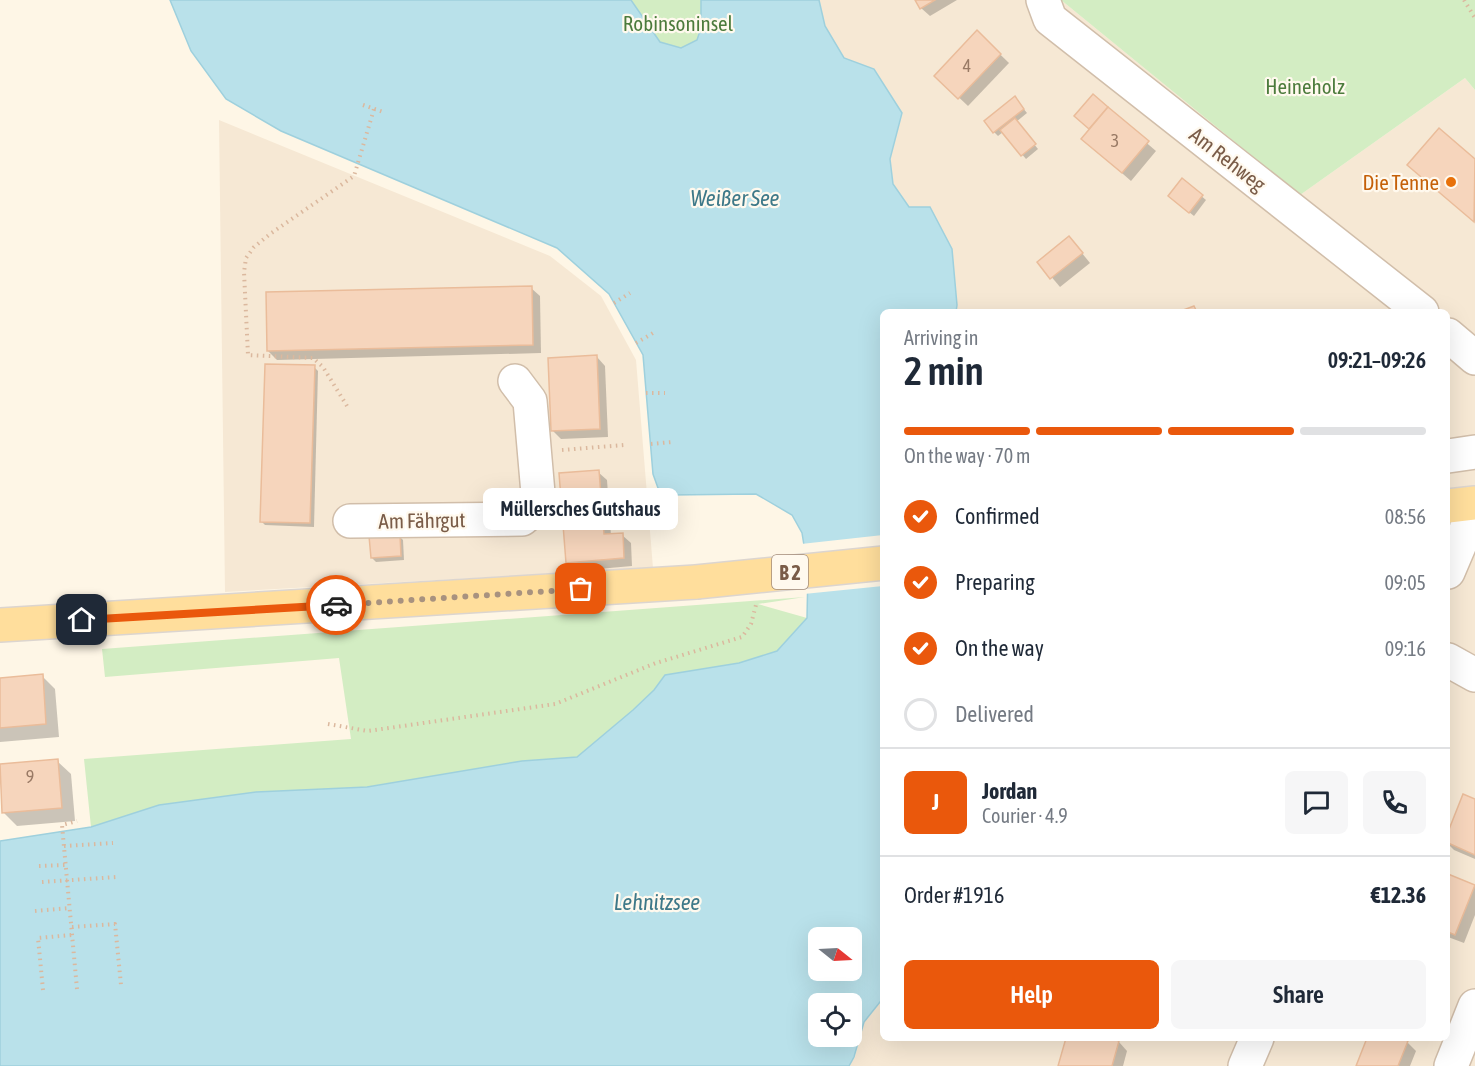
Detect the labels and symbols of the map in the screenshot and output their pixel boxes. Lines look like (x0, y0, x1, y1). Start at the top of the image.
park label: Robinsoninsel (623, 11, 734, 35)
house number: 4 (963, 55, 971, 76)
park label: Heineholz (1265, 74, 1345, 98)
street label: Am Rehweg (1185, 122, 1271, 196)
house number: 3 (1111, 130, 1119, 151)
place label: Die Tenne (1363, 170, 1439, 194)
marker: Die Tenne (1444, 175, 1458, 189)
water label: Weißer See (691, 185, 779, 211)
callout: Müllersches Gutshaus (484, 487, 678, 529)
street label: Am Fährgut (378, 507, 466, 533)
road number: B 2 (772, 555, 808, 589)
pin (555, 563, 606, 614)
courier (306, 575, 366, 635)
pin (56, 594, 107, 645)
house number: 9 (26, 766, 34, 787)
water label: Lehnitzsee (614, 889, 700, 915)
north arrow (808, 927, 862, 981)

